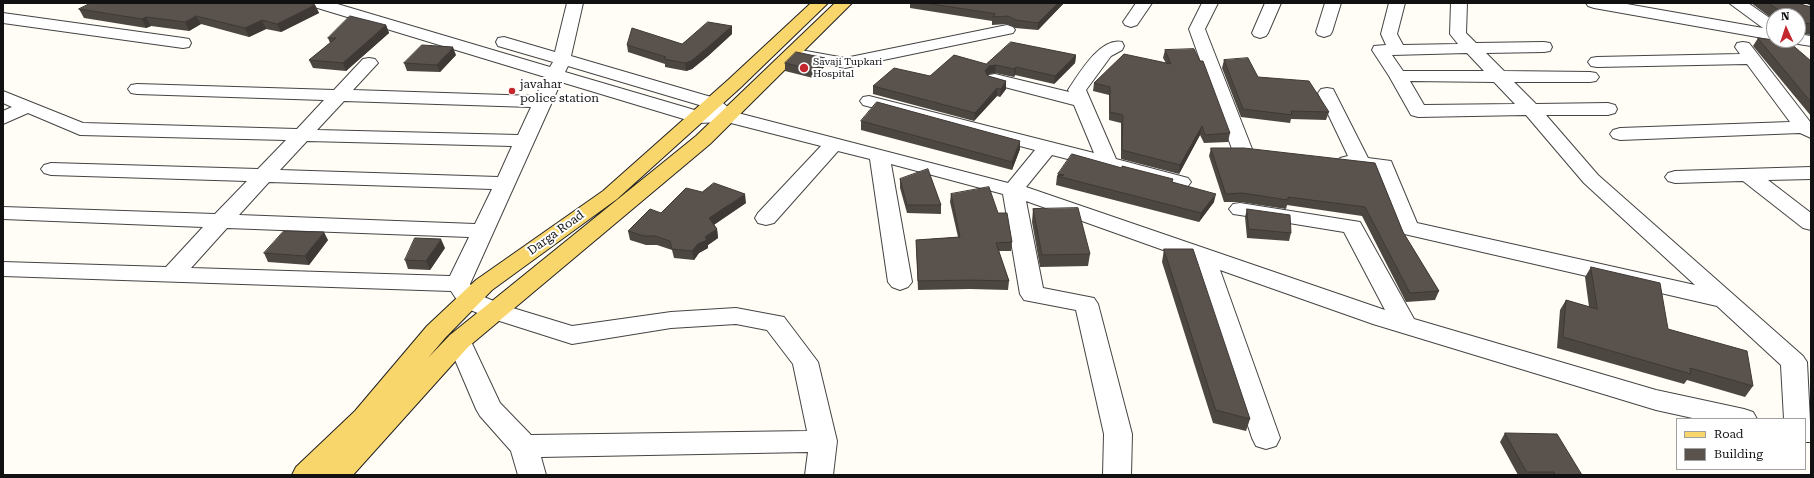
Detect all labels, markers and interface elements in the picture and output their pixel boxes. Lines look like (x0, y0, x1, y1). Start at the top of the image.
north arrow (1766, 8, 1806, 48)
text: N (1781, 10, 1790, 23)
place label: Savaji Tupkari Hospital (813, 56, 882, 80)
marker: Savaji Tupkari Hospital (798, 62, 810, 74)
place label: javahar police station (520, 77, 599, 105)
marker: javahar police station (507, 86, 517, 96)
street label: Darga Road (525, 208, 587, 258)
legend (1676, 418, 1806, 470)
text: Road (1714, 427, 1743, 441)
text: Building (1714, 447, 1763, 461)

